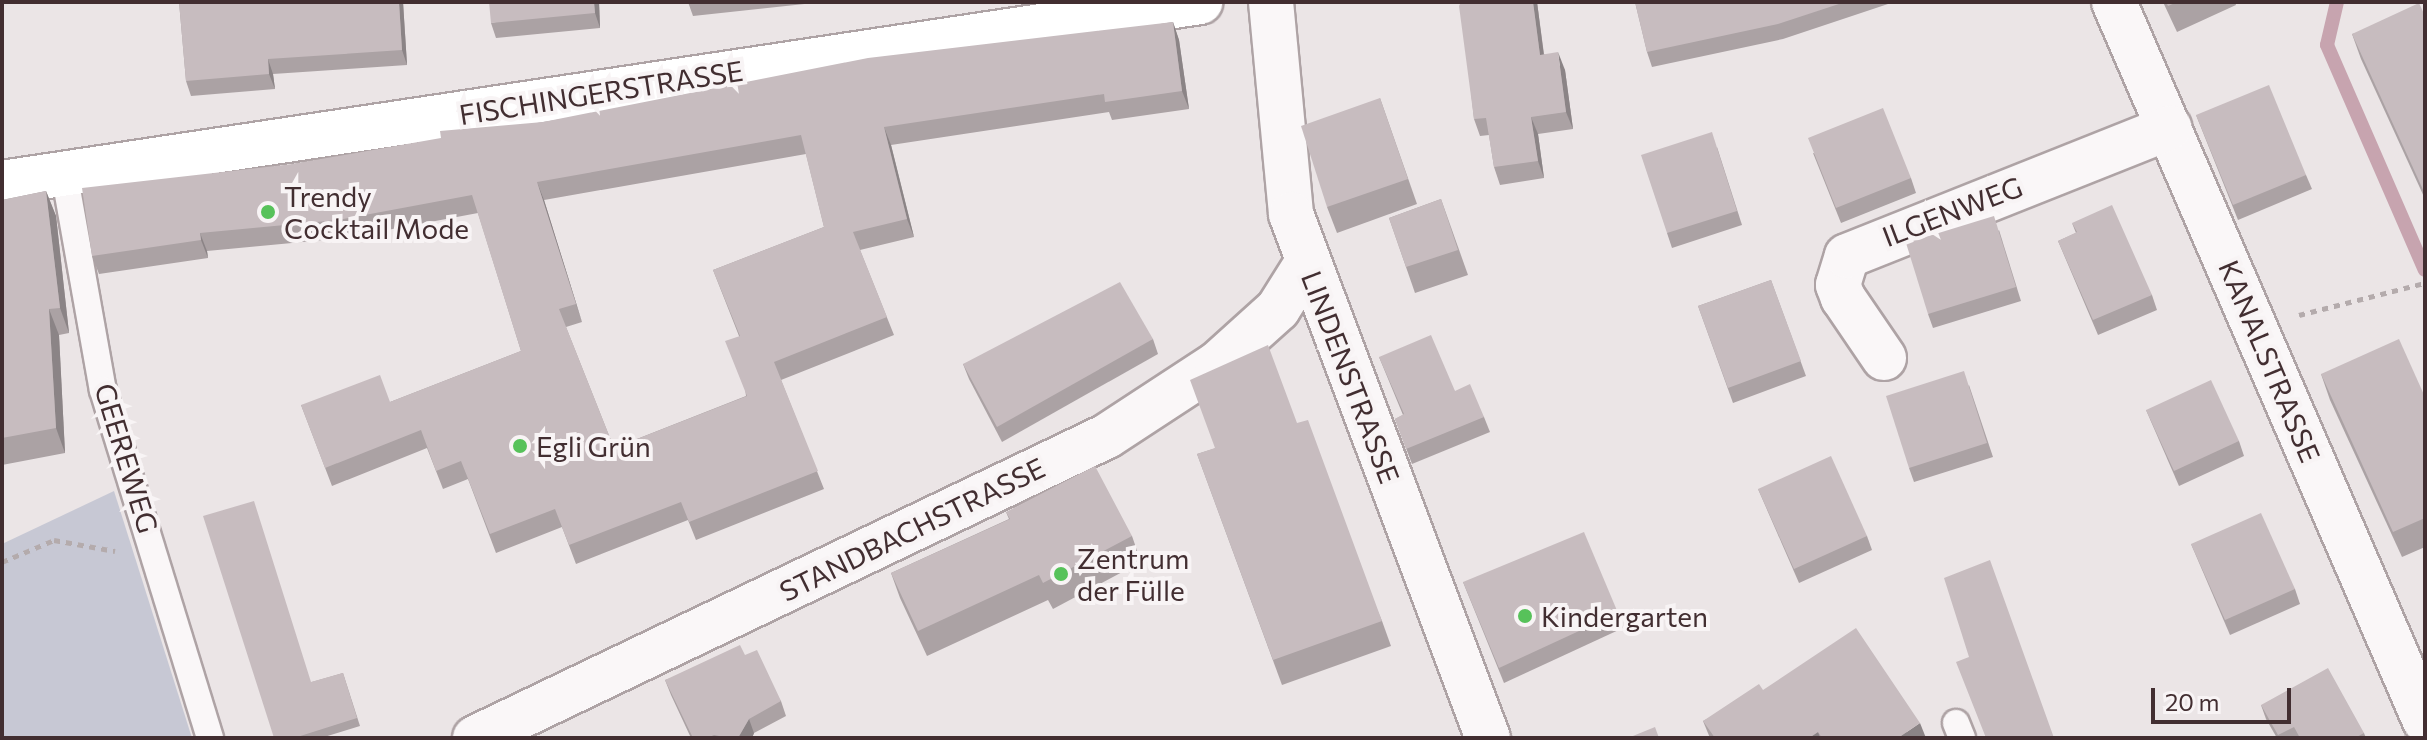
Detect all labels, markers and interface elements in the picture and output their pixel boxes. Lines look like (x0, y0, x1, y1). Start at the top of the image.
street label: FISCHINGERSTRASSE (457, 53, 745, 131)
street label: ILGENWEG (1877, 169, 2027, 253)
place label: Trendy Cocktail Mode (284, 179, 469, 245)
marker: Trendy Cocktail Mode (259, 203, 277, 221)
street label: KANALSTRASSE (2212, 255, 2328, 467)
street label: LINDENSTRASSE (1295, 266, 1407, 488)
street label: GEEREWEG (88, 379, 166, 537)
place label: Egli Grün (536, 429, 651, 463)
marker: Egli Grün (511, 437, 529, 455)
street label: STANDBACHSTRASSE (774, 450, 1050, 608)
place label: Zentrum der Fülle (1077, 541, 1189, 607)
marker: Zentrum der Fülle (1052, 565, 1070, 583)
place label: Kindergarten (1541, 599, 1708, 633)
marker: Kindergarten (1516, 607, 1534, 625)
scale bar (2155, 672, 2295, 722)
text: 20 m (2165, 687, 2219, 716)

